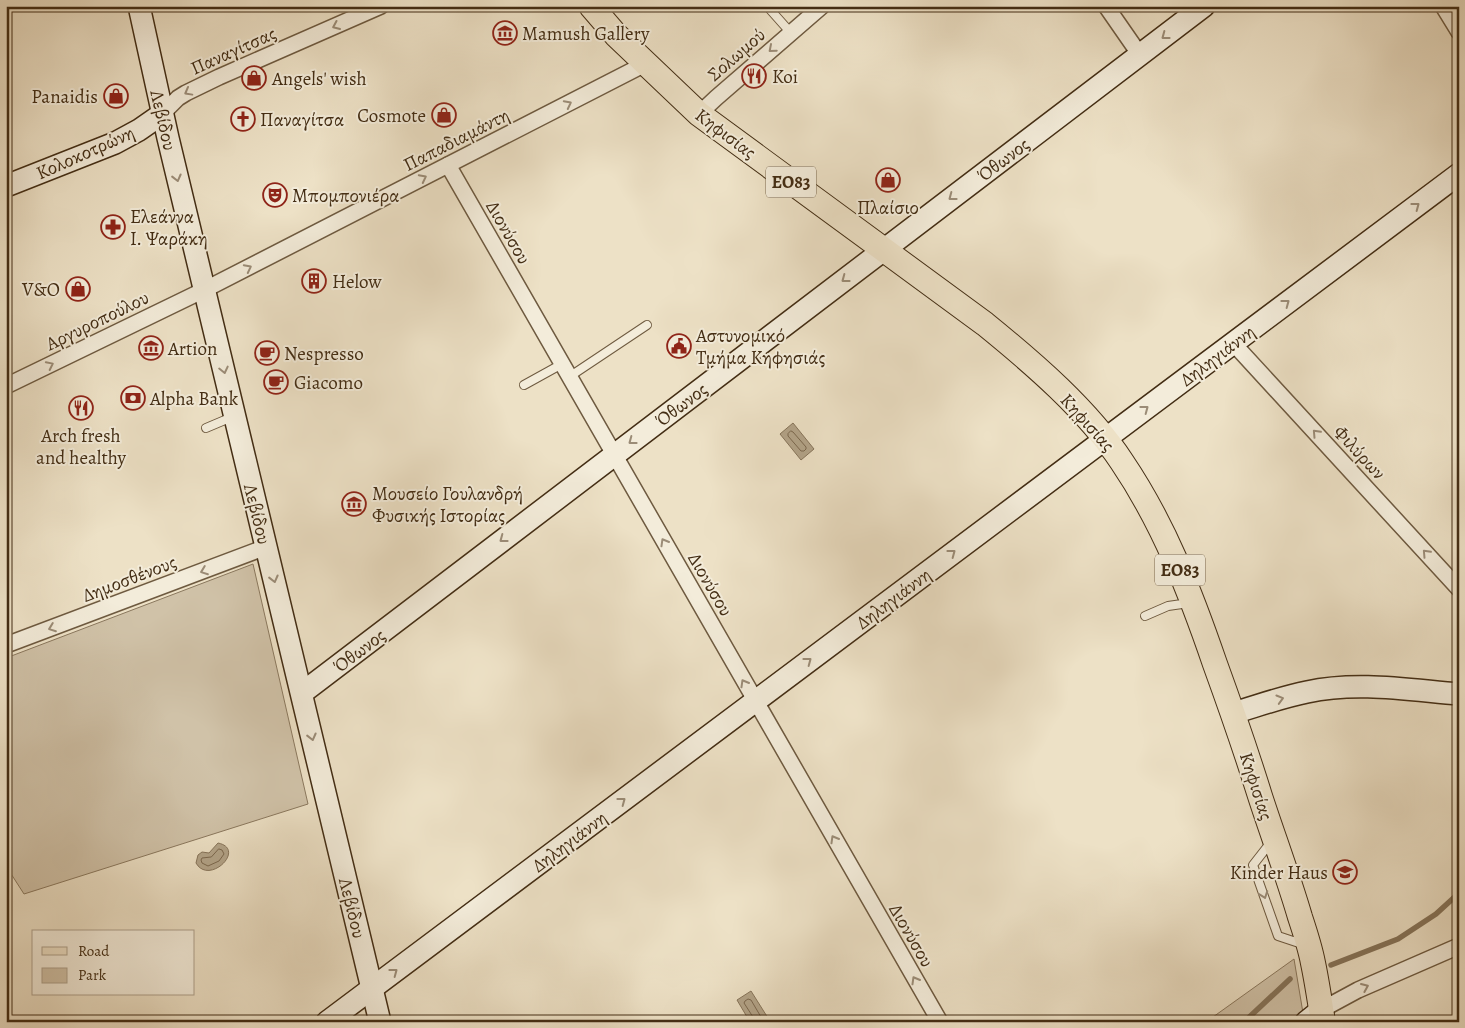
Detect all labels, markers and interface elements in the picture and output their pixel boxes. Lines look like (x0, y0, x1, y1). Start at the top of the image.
one-way arrow (332, 19, 341, 30)
street label: Παναγίτσας (187, 20, 280, 81)
museum icon: Mamush Gallery (492, 20, 518, 46)
place label: Mamush Gallery (522, 21, 650, 47)
street label: Σολωμού (702, 22, 771, 87)
one-way arrow (1162, 30, 1171, 38)
one-way arrow (768, 44, 777, 53)
restaurant icon: Koi (741, 63, 767, 89)
place label: Koi (772, 64, 798, 90)
shop icon: Angels' wish (241, 65, 267, 91)
place label: Angels' wish (271, 66, 367, 92)
shop icon: Panaidis (103, 83, 129, 109)
place label: Panaidis (31, 84, 98, 110)
street label: Λεβίδου (143, 86, 183, 153)
one-way arrow (184, 86, 193, 96)
one-way arrow (563, 100, 572, 110)
street label: Παπαδιαμάντη (399, 102, 514, 178)
shop icon: Cosmote (431, 102, 457, 128)
street label: Κηφισίας (689, 102, 761, 165)
place label: Cosmote (357, 103, 426, 129)
church icon: Παναγίτσα (230, 106, 256, 132)
place label: Παναγίτσα (260, 107, 344, 133)
street label: Κολοκοτρώνη (32, 120, 139, 186)
street label: Όθωνος (971, 132, 1035, 189)
road number: ΕΟ83 (766, 166, 816, 198)
shop icon: Πλαίσιο (875, 167, 901, 193)
one-way arrow (171, 174, 182, 183)
one-way arrow (418, 174, 427, 184)
theatre icon: Μπομπονιέρα (262, 182, 288, 208)
place label: Μπομπονιέρα (292, 183, 399, 209)
one-way arrow (949, 192, 958, 200)
place label: Πλαίσιο (857, 195, 919, 221)
street label: Διονύσου (480, 196, 537, 269)
one-way arrow (1410, 203, 1420, 212)
place label: Ελεάννα Ι. Ψαράκη (130, 204, 208, 252)
pharmacy icon: Ελεάννα Ι. Ψαράκη (100, 214, 126, 240)
one-way arrow (242, 264, 251, 274)
building icon: Helow (301, 268, 327, 294)
place label: Helow (332, 269, 382, 295)
one-way arrow (842, 273, 851, 281)
shop icon: V&O (65, 276, 91, 302)
place label: V&O (21, 277, 60, 303)
street label: Αργυροπούλου (41, 285, 153, 358)
one-way arrow (1280, 301, 1289, 309)
street label: Δηληγιάννη (1175, 319, 1260, 393)
place label: Αστυνομικό Τμήμα Κηφησιάς (695, 323, 826, 371)
public building icon: Αστυνομικό Τμήμα Κηφησιάς (666, 333, 692, 359)
museum icon: Artion (138, 335, 164, 361)
place label: Artion (167, 336, 218, 362)
cafe icon: Nespresso (254, 340, 280, 366)
place label: Nespresso (284, 341, 364, 367)
one-way arrow (45, 361, 54, 371)
one-way arrow (218, 366, 229, 375)
cafe icon: Giacomo (263, 369, 289, 395)
place label: Giacomo (294, 370, 363, 396)
street label: Όθωνος (649, 377, 713, 434)
bank icon: Alpha Bank (120, 385, 146, 411)
place label: Alpha Bank (149, 386, 239, 412)
street label: Κηφισίας (1054, 388, 1121, 458)
restaurant icon: Arch fresh and healthy (68, 395, 94, 421)
one-way arrow (1139, 406, 1149, 415)
street label: Φιλύρων (1327, 420, 1391, 486)
place label: Arch fresh and healthy (36, 423, 126, 471)
one-way arrow (1313, 430, 1322, 439)
one-way arrow (628, 435, 638, 444)
street label: Λεβίδου (237, 480, 277, 547)
place label: Μουσείο Γουλανδρή Φυσικής Ιστορίας (372, 481, 523, 529)
museum icon: Μουσείο Γουλανδρή Φυσικής Ιστορίας (341, 491, 367, 517)
one-way arrow (500, 534, 509, 542)
one-way arrow (660, 538, 670, 547)
street label: Διονύσου (682, 548, 739, 621)
street label: Δημοσθένους (79, 549, 180, 609)
one-way arrow (946, 550, 956, 559)
one-way arrow (1423, 550, 1432, 559)
road number: ΕΟ83 (1155, 554, 1205, 586)
street label: Δηληγιάννη (851, 562, 936, 636)
one-way arrow (200, 564, 209, 575)
one-way arrow (268, 575, 279, 584)
one-way arrow (48, 622, 57, 632)
street label: Όθωνος (327, 623, 391, 680)
one-way arrow (802, 658, 812, 667)
one-way arrow (741, 679, 751, 688)
one-way arrow (1275, 695, 1284, 705)
one-way arrow (306, 733, 317, 742)
street label: Κηφισίας (1233, 749, 1279, 824)
one-way arrow (616, 798, 625, 806)
street label: Δηληγιάννη (527, 805, 612, 879)
one-way arrow (830, 835, 840, 844)
school or university icon: Kinder Haus (1332, 859, 1358, 885)
place label: Kinder Haus (1230, 860, 1328, 886)
street label: Λεβίδου (332, 874, 372, 941)
one-way arrow (1258, 891, 1268, 899)
street label: Διονύσου (883, 899, 940, 972)
legend (32, 930, 195, 996)
text: Road (78, 941, 110, 961)
text: Park (78, 965, 107, 985)
one-way arrow (388, 969, 398, 978)
one-way arrow (912, 976, 922, 985)
one-way arrow (1360, 983, 1369, 994)

